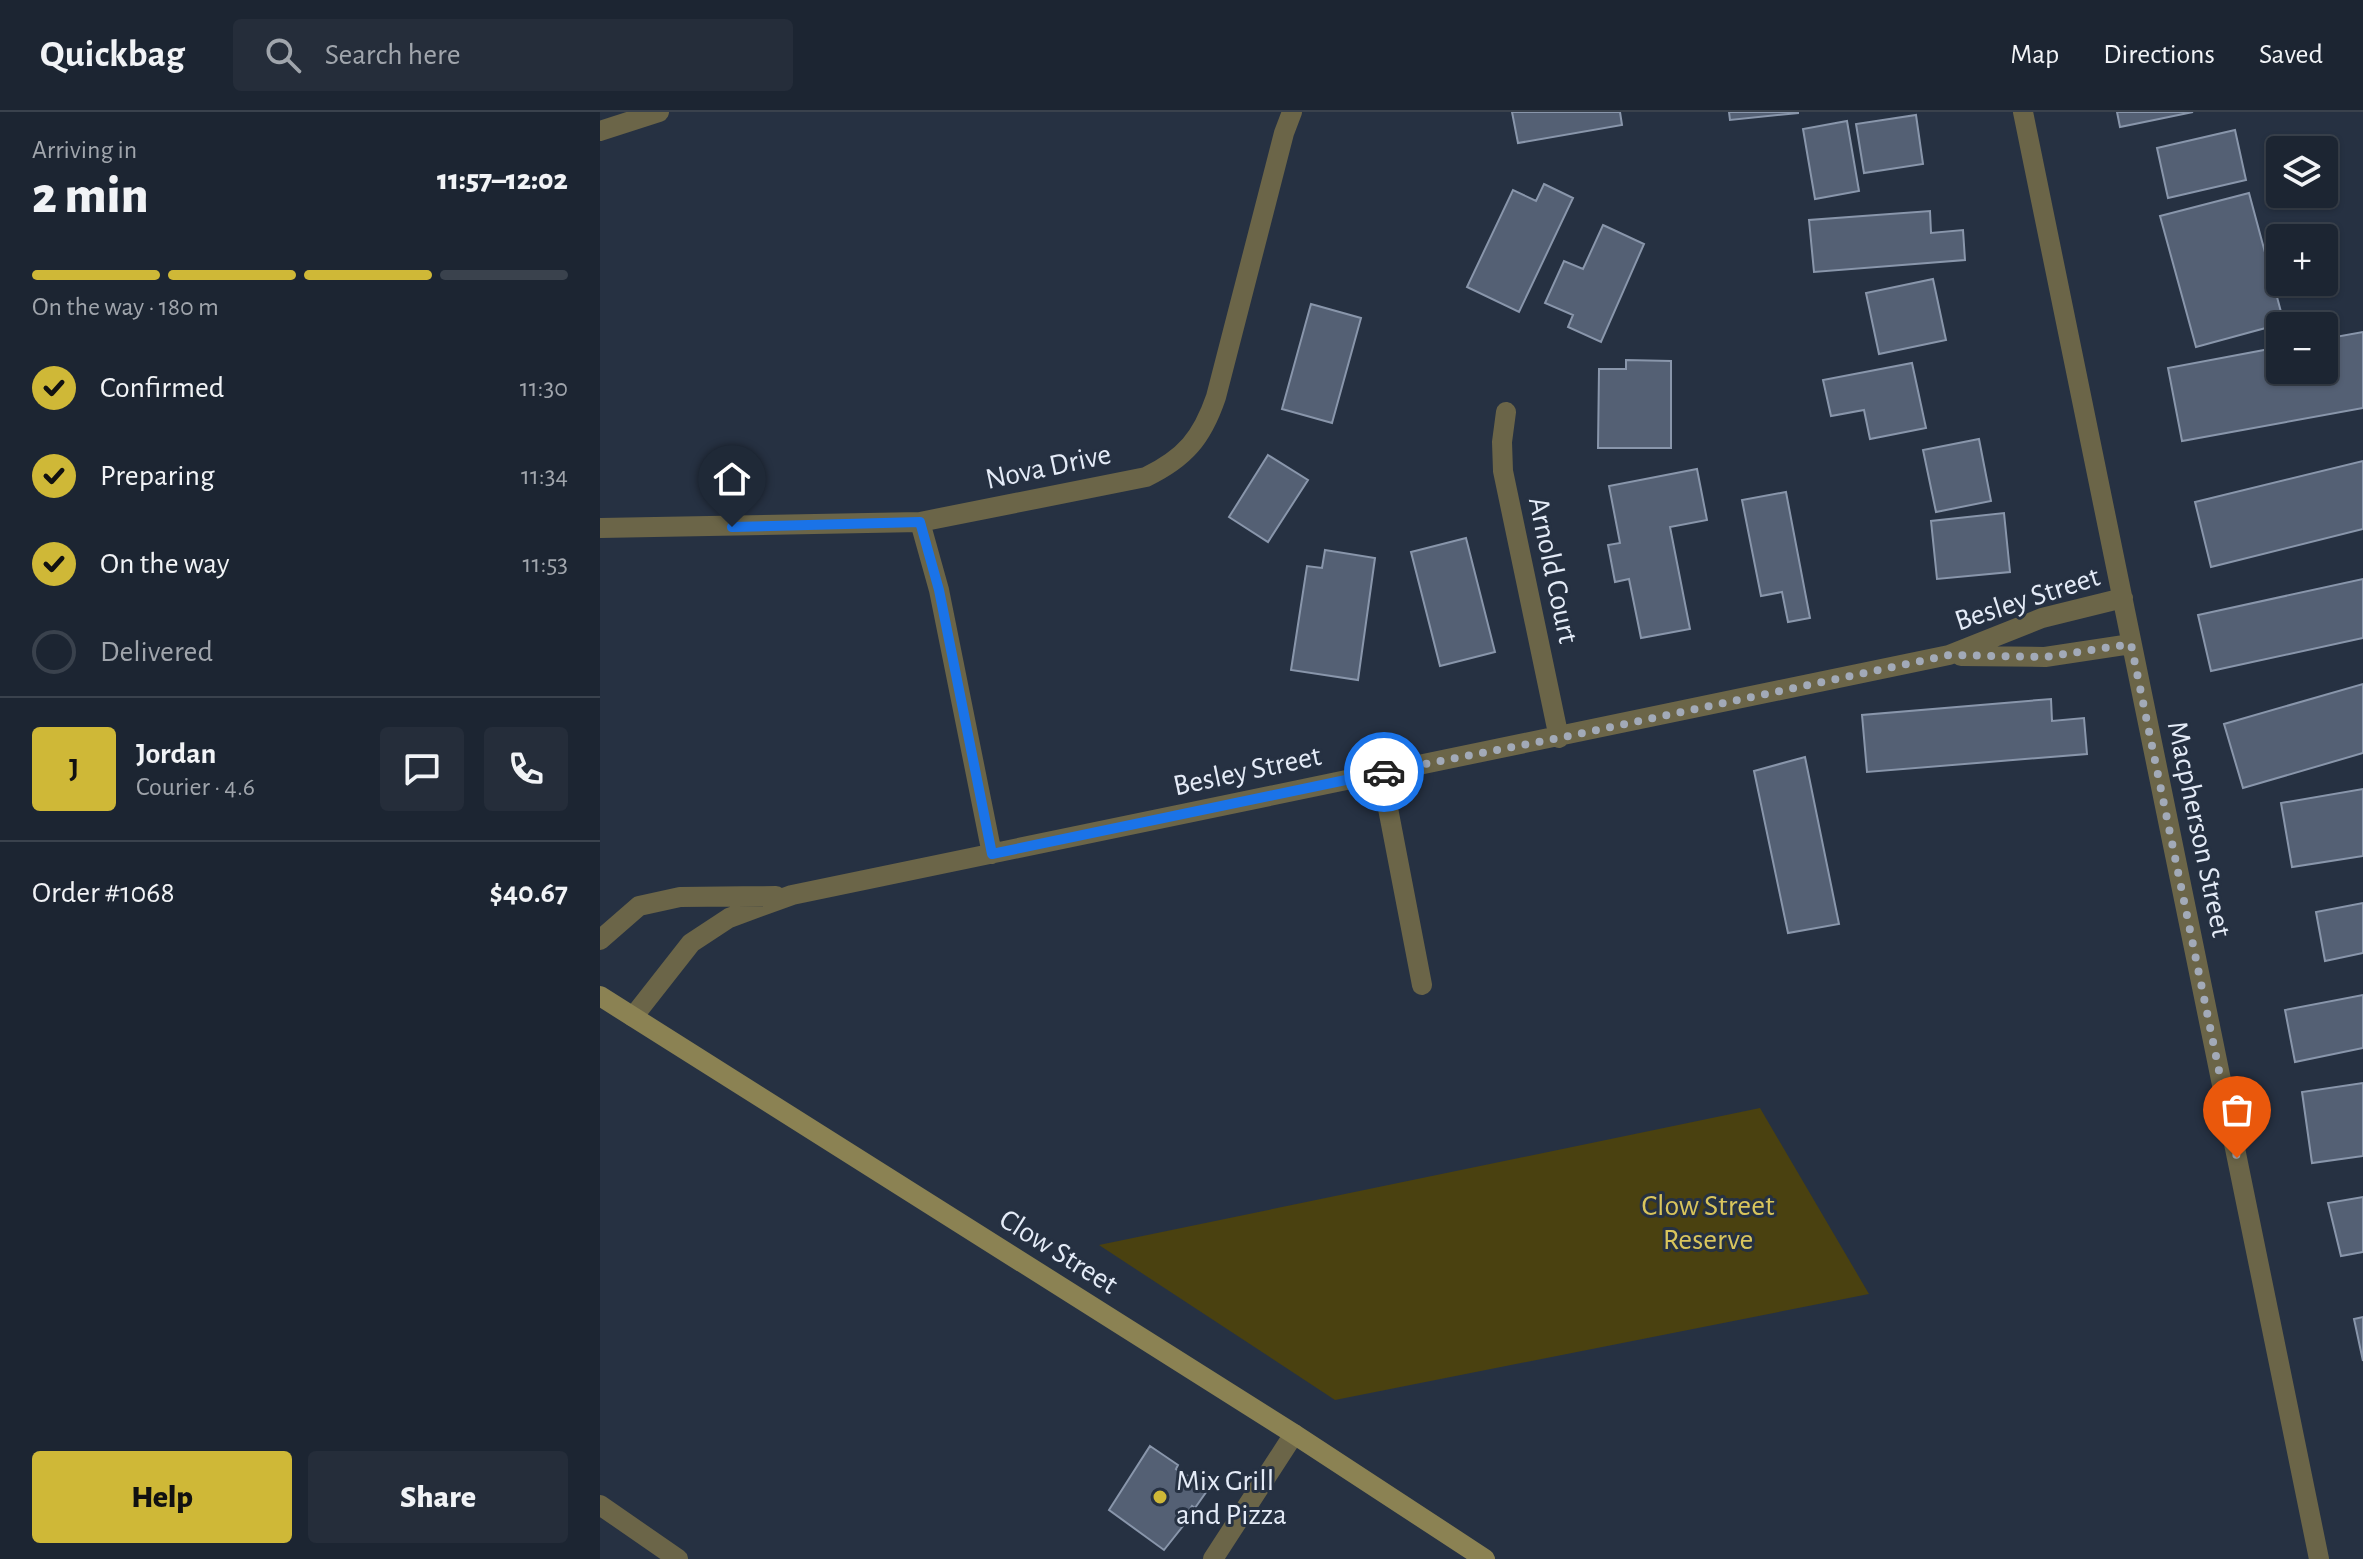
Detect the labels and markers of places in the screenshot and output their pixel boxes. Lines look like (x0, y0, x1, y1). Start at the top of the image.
pin (698, 445, 766, 527)
pin (2203, 1076, 2271, 1158)
place label: Mix Grill and Pizza (1176, 1466, 1287, 1530)
marker: Mix Grill and Pizza (1151, 1488, 1169, 1506)

